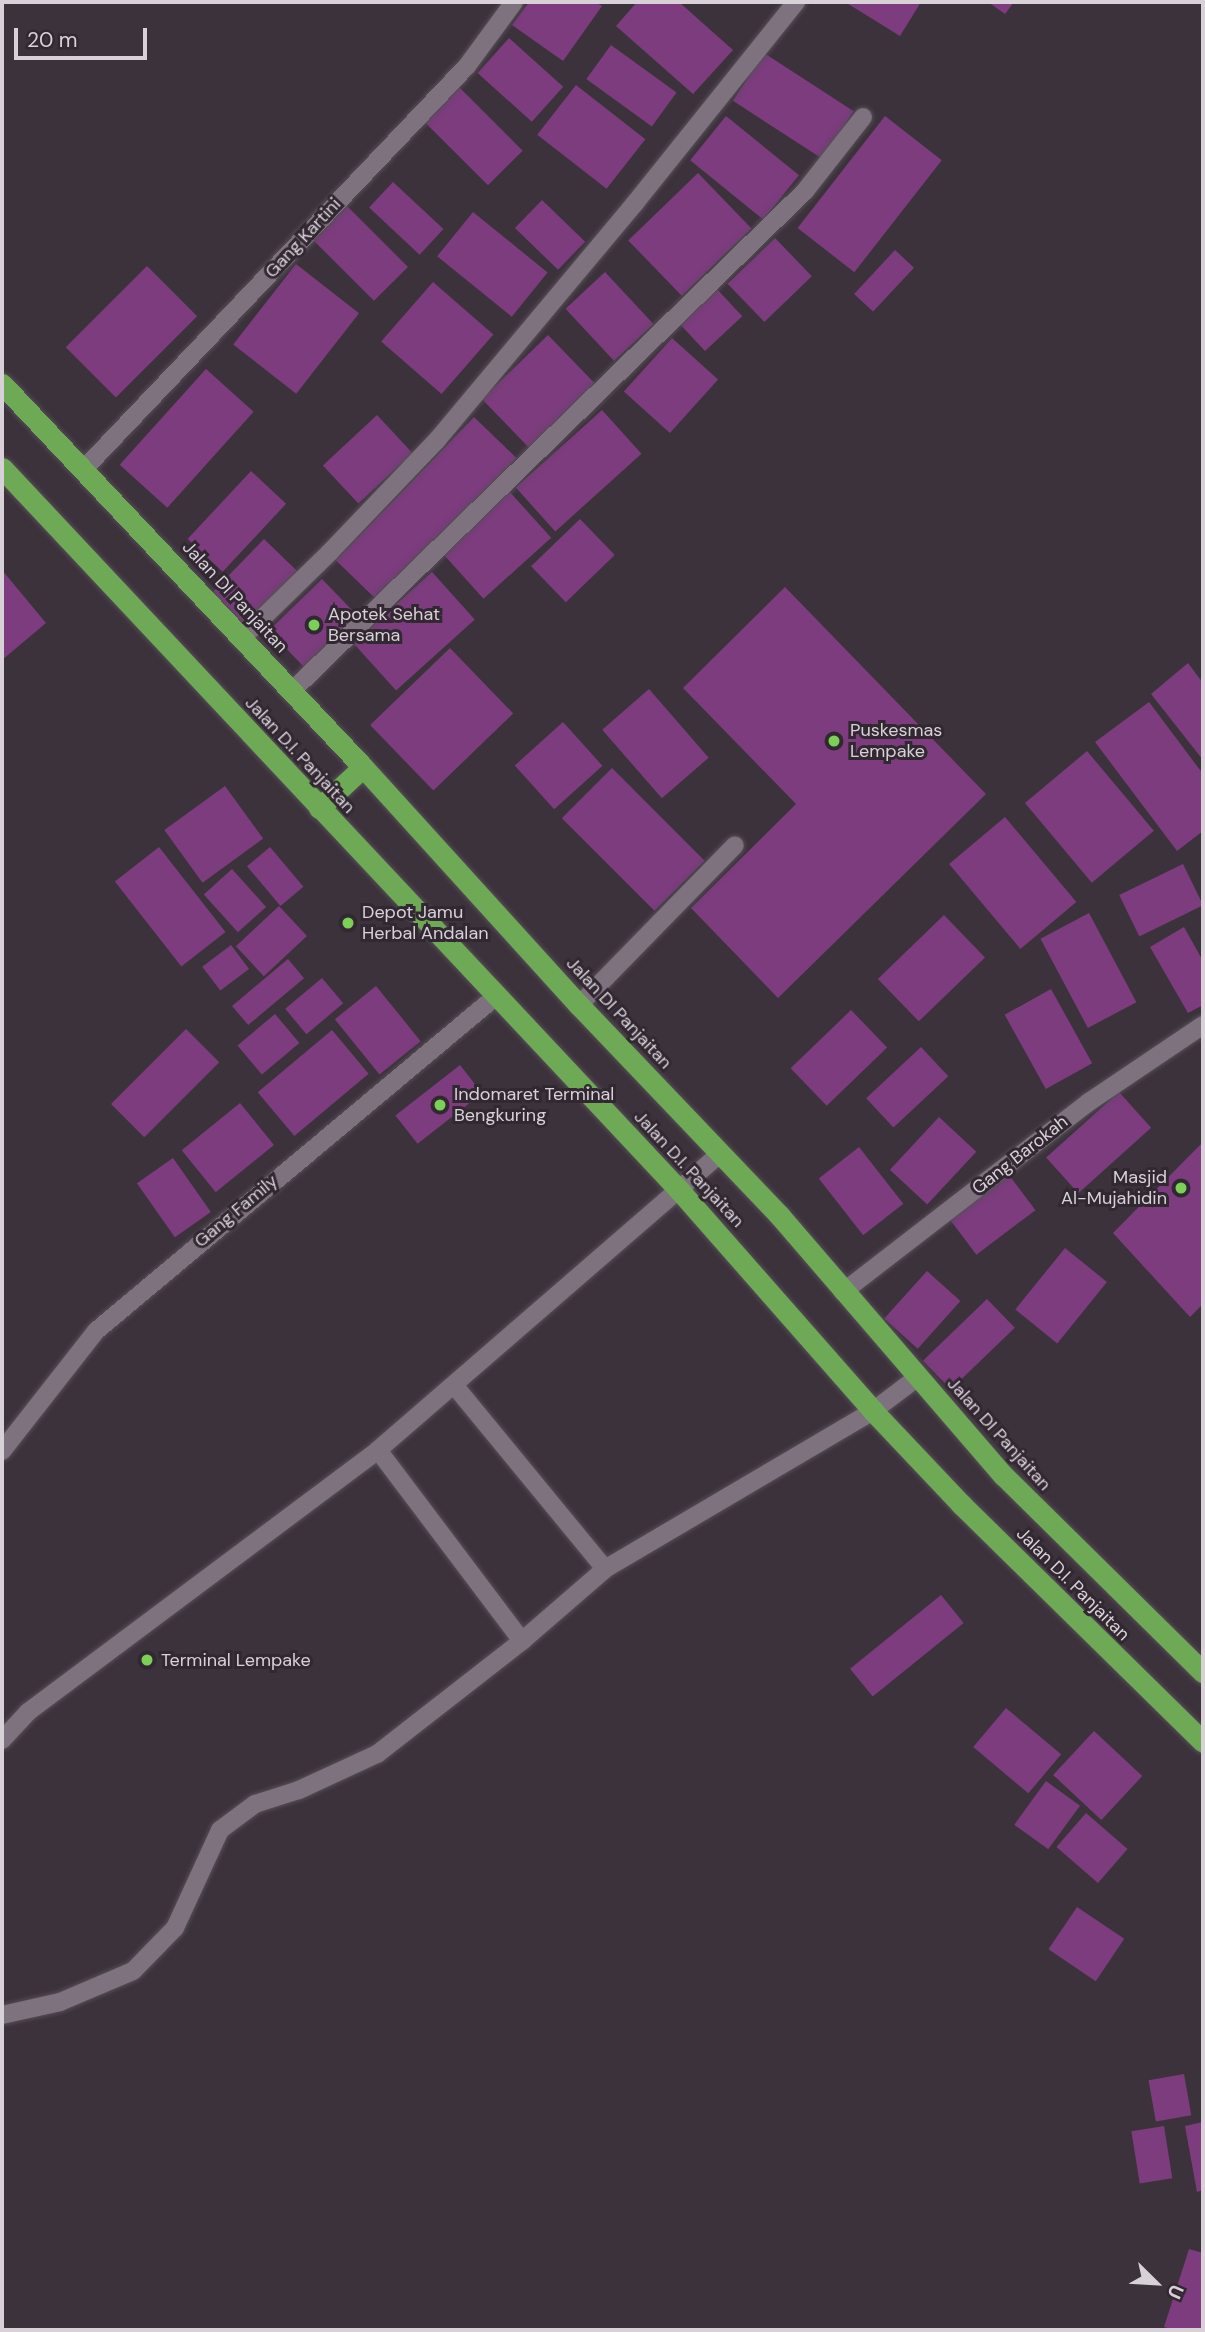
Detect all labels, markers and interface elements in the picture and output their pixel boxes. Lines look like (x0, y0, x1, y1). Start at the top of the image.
scale bar (18, 14, 150, 58)
text: 20 m (27, 26, 78, 54)
street label: Gang Kartini (261, 194, 345, 282)
street label: Jalan DI Panjaitan (178, 537, 292, 657)
place label: Apotek Sehat Bersama (328, 604, 440, 646)
marker: Apotek Sehat Bersama (306, 617, 322, 633)
street label: Jalan D.I. Panjaitan (240, 692, 360, 818)
place label: Puskesmas Lempake (850, 720, 942, 762)
marker: Puskesmas Lempake (824, 731, 844, 751)
place label: Depot Jamu Herbal Andalan (362, 902, 489, 944)
marker: Depot Jamu Herbal Andalan (340, 915, 356, 931)
street label: Jalan DI Panjaitan (562, 953, 676, 1073)
place label: Indomaret Terminal Bengkuring (454, 1084, 614, 1126)
marker: Indomaret Terminal Bengkuring (432, 1097, 448, 1113)
street label: Jalan D.I. Panjaitan (629, 1106, 749, 1232)
street label: Gang Barokah (968, 1111, 1072, 1199)
place label: Masjid Al-Mujahidin (1061, 1167, 1167, 1210)
street label: Gang Family (190, 1170, 282, 1252)
marker: Masjid Al-Mujahidin (1173, 1180, 1189, 1196)
street label: Jalan DI Panjaitan (942, 1373, 1056, 1495)
street label: Jalan D.I. Panjaitan (1012, 1523, 1134, 1645)
place label: Terminal Lempake (161, 1649, 311, 1671)
marker: Terminal Lempake (139, 1652, 155, 1668)
north arrow (1121, 2248, 1191, 2318)
text: U (1162, 2281, 1190, 2303)

